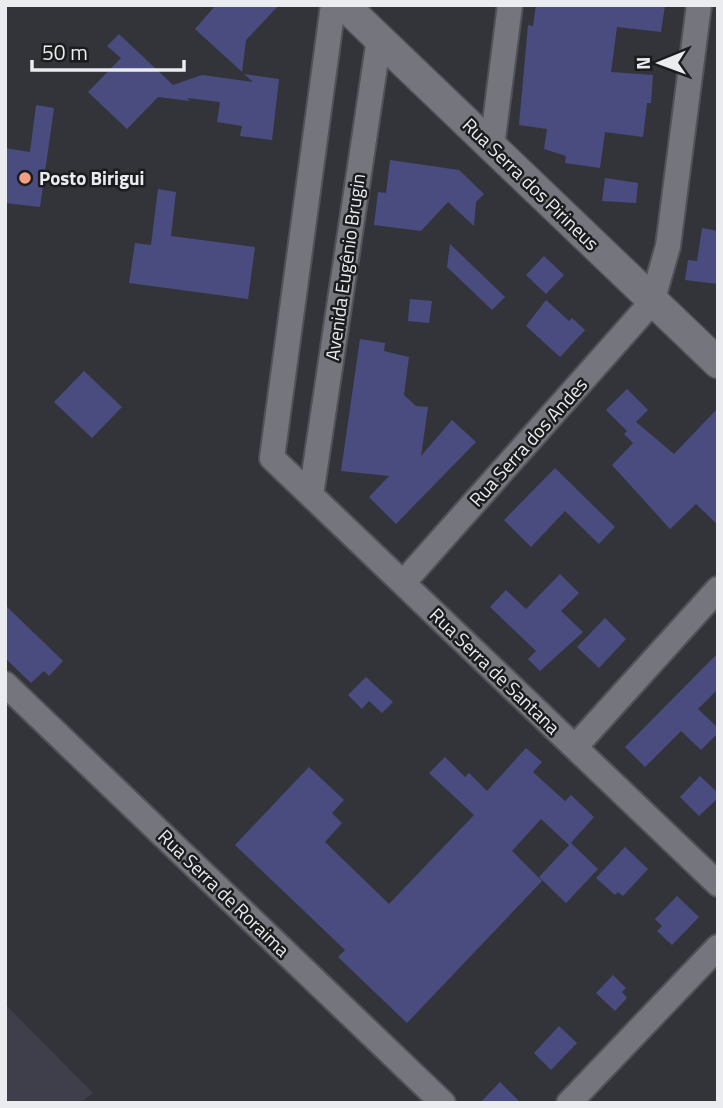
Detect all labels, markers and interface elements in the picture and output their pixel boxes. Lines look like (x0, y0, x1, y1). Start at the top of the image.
scale bar (32, 28, 184, 72)
north arrow (625, 28, 695, 98)
text: 50 m (42, 36, 88, 68)
text: N (628, 56, 657, 70)
street label: Rua Serra dos Pirineus (456, 111, 606, 257)
place label: Posto Birigui (39, 163, 144, 192)
marker: Posto Birigui (17, 170, 33, 186)
street label: Avenida Eugênio Brugin (317, 172, 372, 362)
street label: Rua Serra dos Andes (462, 370, 594, 513)
street label: Rua Serra de Santana (423, 601, 568, 741)
street label: Rua Serra de Roraima (152, 822, 297, 964)

